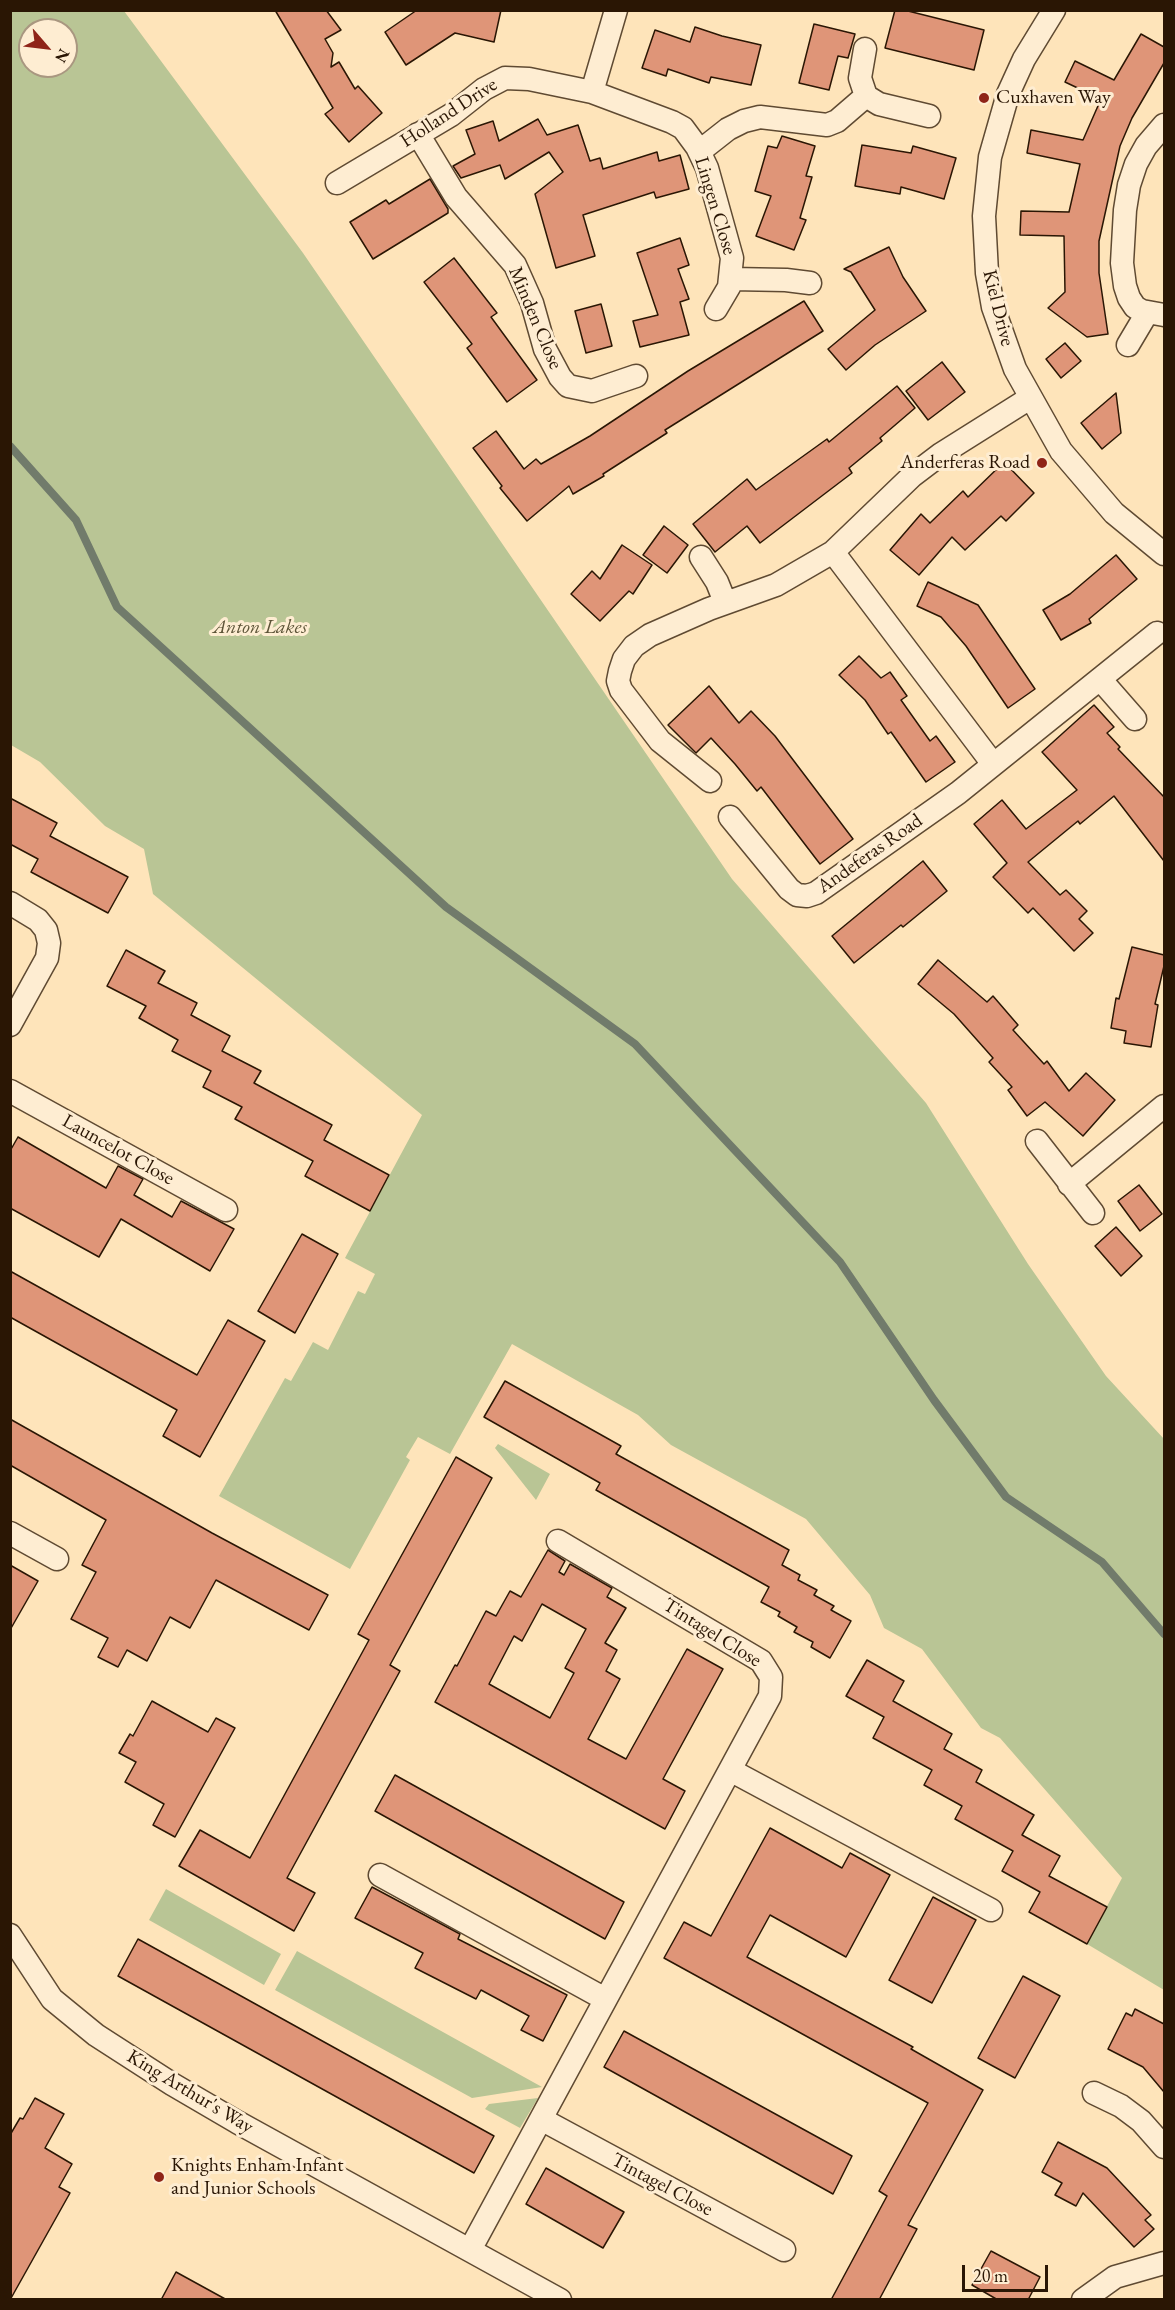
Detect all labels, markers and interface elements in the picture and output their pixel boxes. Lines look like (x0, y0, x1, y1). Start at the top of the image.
north arrow (18, 18, 78, 78)
text: N (50, 45, 75, 66)
street label: Holland Drive (396, 73, 502, 153)
place label: Cuxhaven Way (996, 86, 1111, 110)
marker: Cuxhaven Way (977, 91, 991, 105)
street label: Lingen Close (689, 154, 741, 258)
street label: Minden Close (503, 263, 567, 373)
street label: Kiel Drive (977, 267, 1019, 349)
place label: Anderferas Road (900, 451, 1030, 475)
marker: Anderferas Road (1035, 456, 1049, 470)
park label: Anton Lakes (213, 616, 307, 640)
street label: Andeferas Road (813, 809, 927, 899)
street label: Launcelot Close (58, 1109, 178, 1191)
street label: Tintagel Close (658, 1593, 766, 1673)
street label: King Arthur's Way (122, 2045, 258, 2139)
street label: Tintagel Close (607, 2148, 717, 2222)
place label: Knights Enham Infant and Junior Schools (171, 2154, 344, 2201)
marker: Knights Enham Infant and Junior Schools (152, 2170, 166, 2184)
scale bar (965, 2253, 1050, 2291)
text: 20 m (973, 2264, 1008, 2287)

